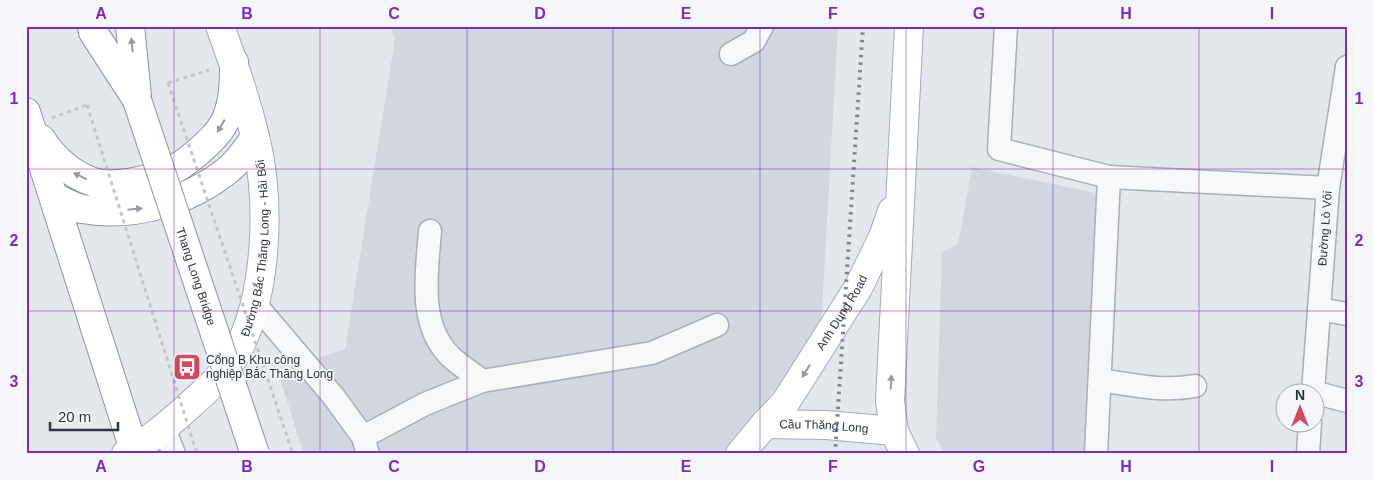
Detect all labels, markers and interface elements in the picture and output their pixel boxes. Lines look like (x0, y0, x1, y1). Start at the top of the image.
text: A (95, 5, 107, 22)
text: B (241, 5, 253, 22)
text: C (388, 5, 400, 22)
text: D (534, 5, 546, 22)
text: E (681, 5, 692, 22)
text: F (828, 5, 838, 22)
text: G (973, 5, 985, 22)
text: H (1120, 5, 1132, 22)
text: I (1270, 5, 1274, 22)
one-way arrow (128, 37, 136, 53)
text: 1 (10, 90, 19, 107)
text: 1 (1355, 90, 1364, 107)
one-way arrow (216, 119, 225, 132)
street label: Đường Bắc Thăng Long - Hải Bối (238, 159, 271, 339)
one-way arrow (73, 172, 87, 180)
street label: Đường Lò Vôi (1315, 190, 1335, 267)
one-way arrow (127, 205, 143, 213)
street label: Thang Long Bridge (173, 226, 219, 327)
text: 2 (10, 232, 19, 249)
text: 2 (1355, 232, 1364, 249)
street label: Anh Dung Road (814, 273, 870, 353)
bus stop icon: Cổng B Khu công nghiệp Bắc Thăng Long (172, 352, 202, 382)
place label: Cổng B Khu công nghiệp Bắc Thăng Long (206, 353, 333, 381)
one-way arrow (801, 364, 810, 378)
text: 3 (10, 373, 19, 390)
text: 3 (1355, 373, 1364, 390)
one-way arrow (888, 374, 896, 390)
north arrow (1276, 382, 1326, 432)
text: N (1295, 387, 1305, 403)
scale bar (50, 400, 118, 432)
text: 20 m (58, 408, 91, 425)
street label: Cầu Thăng Long (779, 417, 869, 436)
text: A (95, 458, 107, 475)
text: B (241, 458, 253, 475)
text: C (388, 458, 400, 475)
text: D (534, 458, 546, 475)
text: E (681, 458, 692, 475)
text: F (828, 458, 838, 475)
text: G (973, 458, 985, 475)
text: H (1120, 458, 1132, 475)
text: I (1270, 458, 1274, 475)

